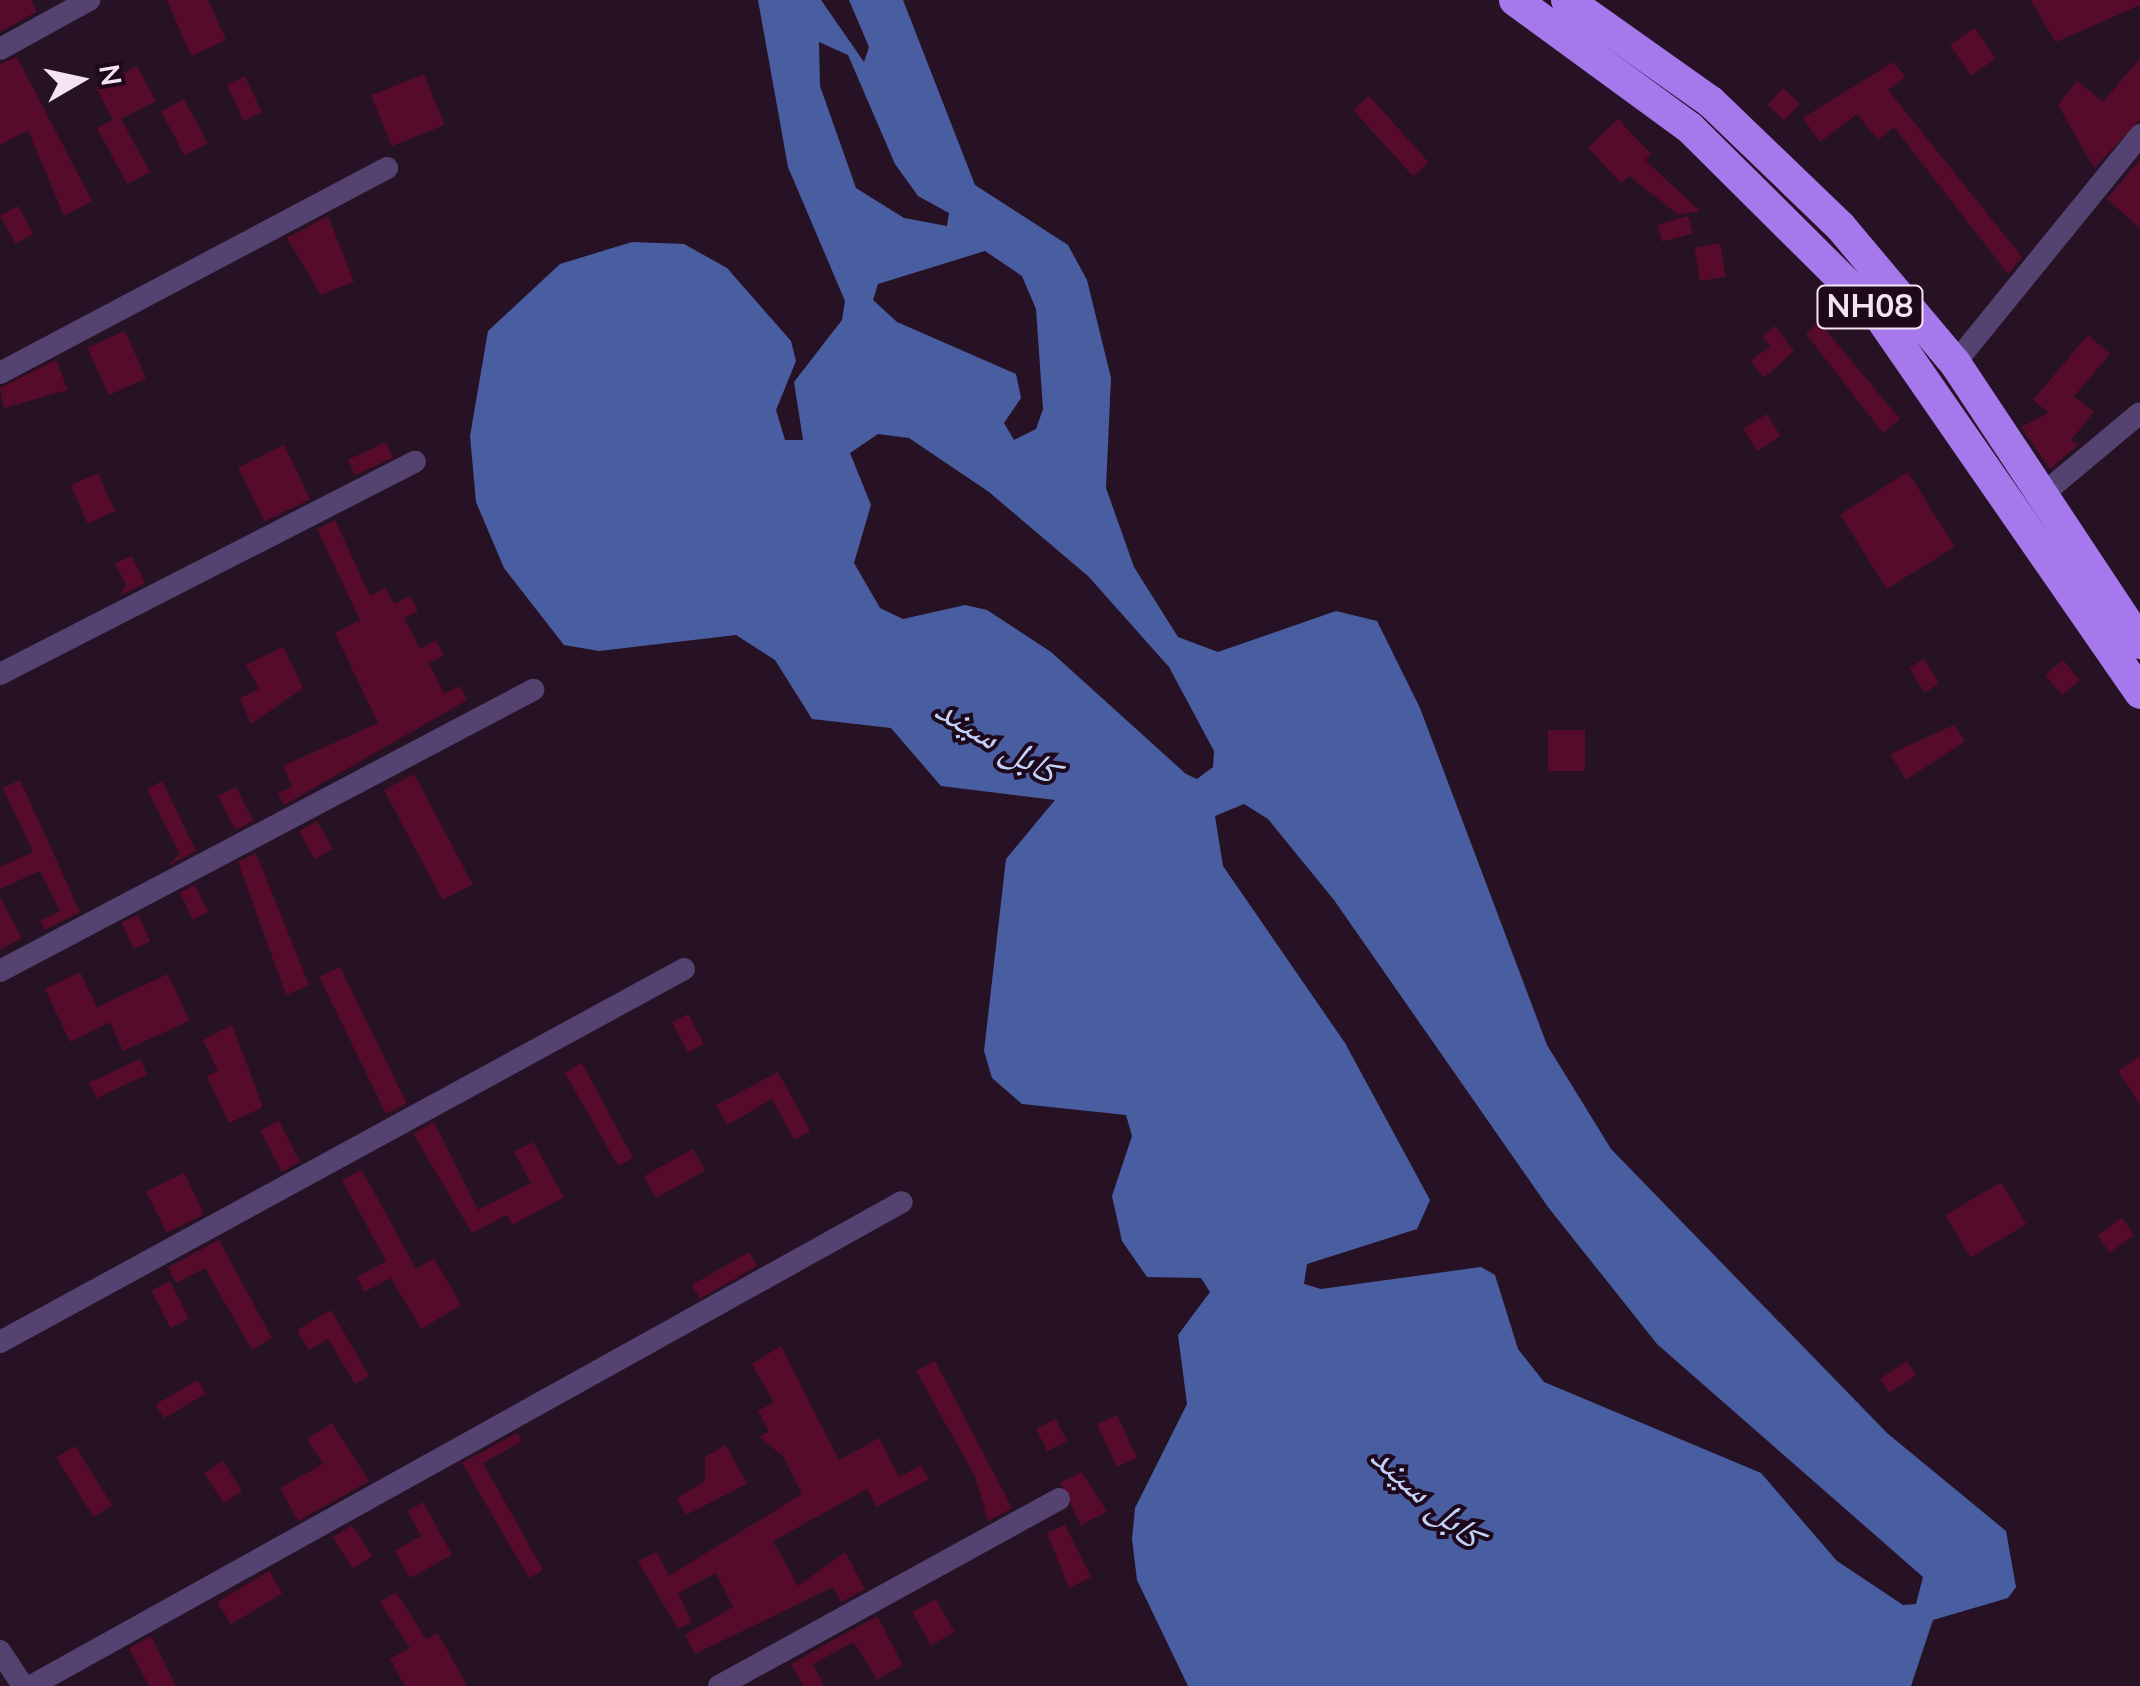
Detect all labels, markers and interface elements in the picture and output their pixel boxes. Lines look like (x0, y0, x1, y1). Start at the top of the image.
north arrow (30, 30, 130, 130)
text: N (89, 62, 130, 89)
road number: NH08 (1815, 280, 1925, 334)
water label: کابل سيند (927, 685, 1067, 795)
water label: کابل سيند (1361, 1434, 1493, 1558)

